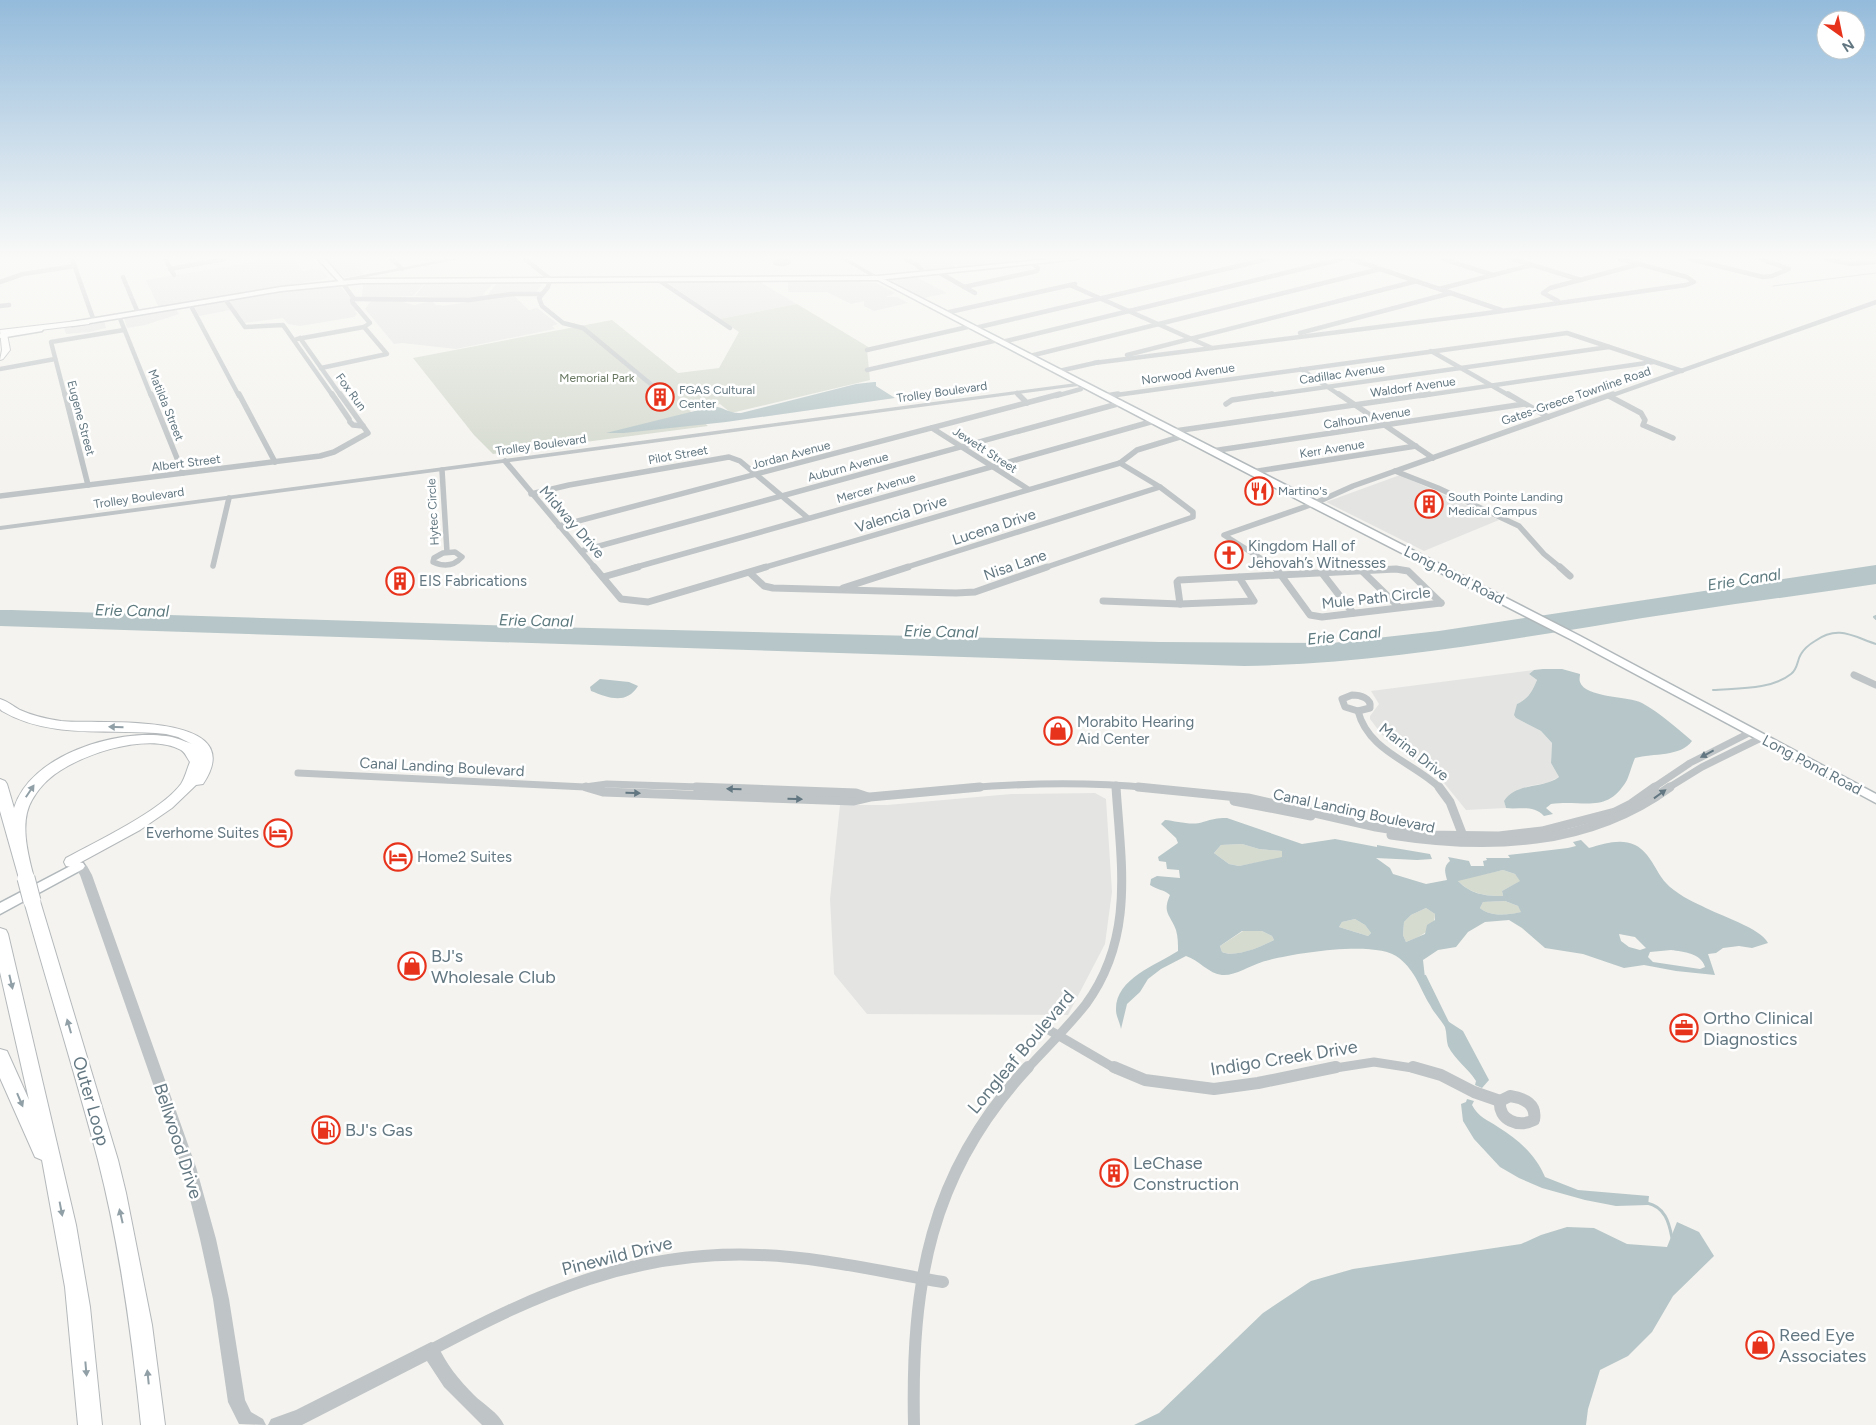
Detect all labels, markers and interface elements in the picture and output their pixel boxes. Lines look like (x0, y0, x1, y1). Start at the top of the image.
north arrow (1816, 10, 1866, 60)
text: N (1839, 35, 1857, 56)
street label: Norwood Avenue (1140, 360, 1236, 387)
street label: Cadillac Avenue (1298, 361, 1386, 387)
street label: Gates-Greece Townline Road (1499, 364, 1653, 428)
street label: Matilda Street (145, 367, 187, 443)
street label: Fox Run (333, 371, 369, 414)
park label: Memorial Park (559, 371, 635, 385)
street label: Waldorf Avenue (1370, 374, 1457, 400)
street label: Eugene Street (64, 379, 98, 458)
street label: Trolley Boulevard (896, 379, 988, 405)
building icon: FGAS Cultural Center (645, 382, 675, 412)
place label: FGAS Cultural Center (679, 383, 755, 411)
street label: Calhoun Avenue (1322, 404, 1412, 432)
street label: Jewett Street (950, 424, 1020, 476)
street label: Trolley Boulevard (495, 432, 587, 458)
street label: Kerr Avenue (1299, 437, 1366, 461)
street label: Jordan Avenue (750, 438, 832, 472)
street label: Pilot Street (647, 443, 709, 467)
street label: Auburn Avenue (806, 449, 890, 484)
street label: Albert Street (151, 452, 222, 474)
street label: Mercer Avenue (835, 470, 917, 506)
restaurant icon: Martino's (1244, 476, 1274, 506)
street label: Hytec Circle (424, 478, 442, 546)
street label: Midway Drive (536, 482, 608, 562)
place label: Martino's (1278, 484, 1328, 498)
street label: Trolley Boulevard (93, 485, 185, 511)
building icon: South Pointe Landing Medical Campus (1414, 489, 1444, 519)
place label: South Pointe Landing Medical Campus (1448, 490, 1563, 518)
street label: Valencia Drive (853, 492, 949, 536)
street label: Lucena Drive (950, 505, 1038, 549)
place label: Kingdom Hall of Jehovah’s Witnesses (1248, 537, 1386, 572)
church icon: Kingdom Hall of Jehovah’s Witnesses (1214, 540, 1244, 570)
street label: Long Pond Road (1401, 542, 1507, 608)
street label: Nisa Lane (981, 546, 1049, 584)
water label: Erie Canal (1706, 564, 1783, 595)
building icon: EIS Fabrications (385, 566, 415, 596)
place label: EIS Fabrications (419, 572, 527, 590)
street label: Mule Path Circle (1321, 583, 1431, 613)
water label: Erie Canal (95, 600, 170, 621)
water label: Erie Canal (499, 610, 574, 631)
water label: Erie Canal (904, 621, 979, 642)
water label: Erie Canal (1306, 622, 1382, 649)
place label: Morabito Hearing Aid Center (1077, 713, 1194, 748)
shop icon: Morabito Hearing Aid Center (1043, 716, 1073, 746)
street label: Marina Drive (1376, 719, 1452, 785)
one-way arrow (108, 723, 124, 731)
street label: Long Pond Road (1759, 731, 1865, 799)
one-way arrow (1700, 750, 1715, 758)
street label: Canal Landing Boulevard (359, 754, 525, 780)
one-way arrow (726, 784, 742, 792)
one-way arrow (25, 785, 34, 798)
street label: Canal Landing Boulevard (1271, 785, 1437, 837)
one-way arrow (625, 789, 641, 797)
one-way arrow (1653, 789, 1667, 799)
one-way arrow (787, 795, 803, 803)
hotel icon: Everhome Suites (263, 818, 293, 848)
place label: Everhome Suites (146, 824, 259, 842)
hotel icon: Home2 Suites (383, 842, 413, 872)
place label: Home2 Suites (417, 848, 512, 866)
place label: BJ's Wholesale Club (431, 945, 556, 988)
shop icon: BJ's Wholesale Club (397, 951, 427, 981)
one-way arrow (7, 974, 15, 990)
street label: Longleaf Boulevard (963, 986, 1079, 1118)
place label: Ortho Clinical Diagnostics (1703, 1007, 1813, 1050)
office icon: Ortho Clinical Diagnostics (1669, 1013, 1699, 1043)
one-way arrow (64, 1018, 72, 1033)
street label: Indigo Creek Drive (1209, 1035, 1359, 1080)
street label: Outer Loop (68, 1054, 114, 1148)
street label: Bellwood Drive (149, 1080, 207, 1202)
one-way arrow (17, 1093, 25, 1107)
fuel station icon: BJ's Gas (311, 1115, 341, 1145)
place label: BJ's Gas (345, 1119, 413, 1141)
place label: LeChase Construction (1133, 1152, 1239, 1195)
building icon: LeChase Construction (1099, 1158, 1129, 1188)
one-way arrow (58, 1201, 66, 1217)
one-way arrow (117, 1209, 125, 1224)
street label: Pinewild Drive (559, 1232, 675, 1280)
place label: Reed Eye Associates (1779, 1324, 1866, 1367)
shop icon: Reed Eye Associates (1745, 1330, 1775, 1360)
one-way arrow (82, 1362, 90, 1378)
one-way arrow (144, 1368, 152, 1384)

